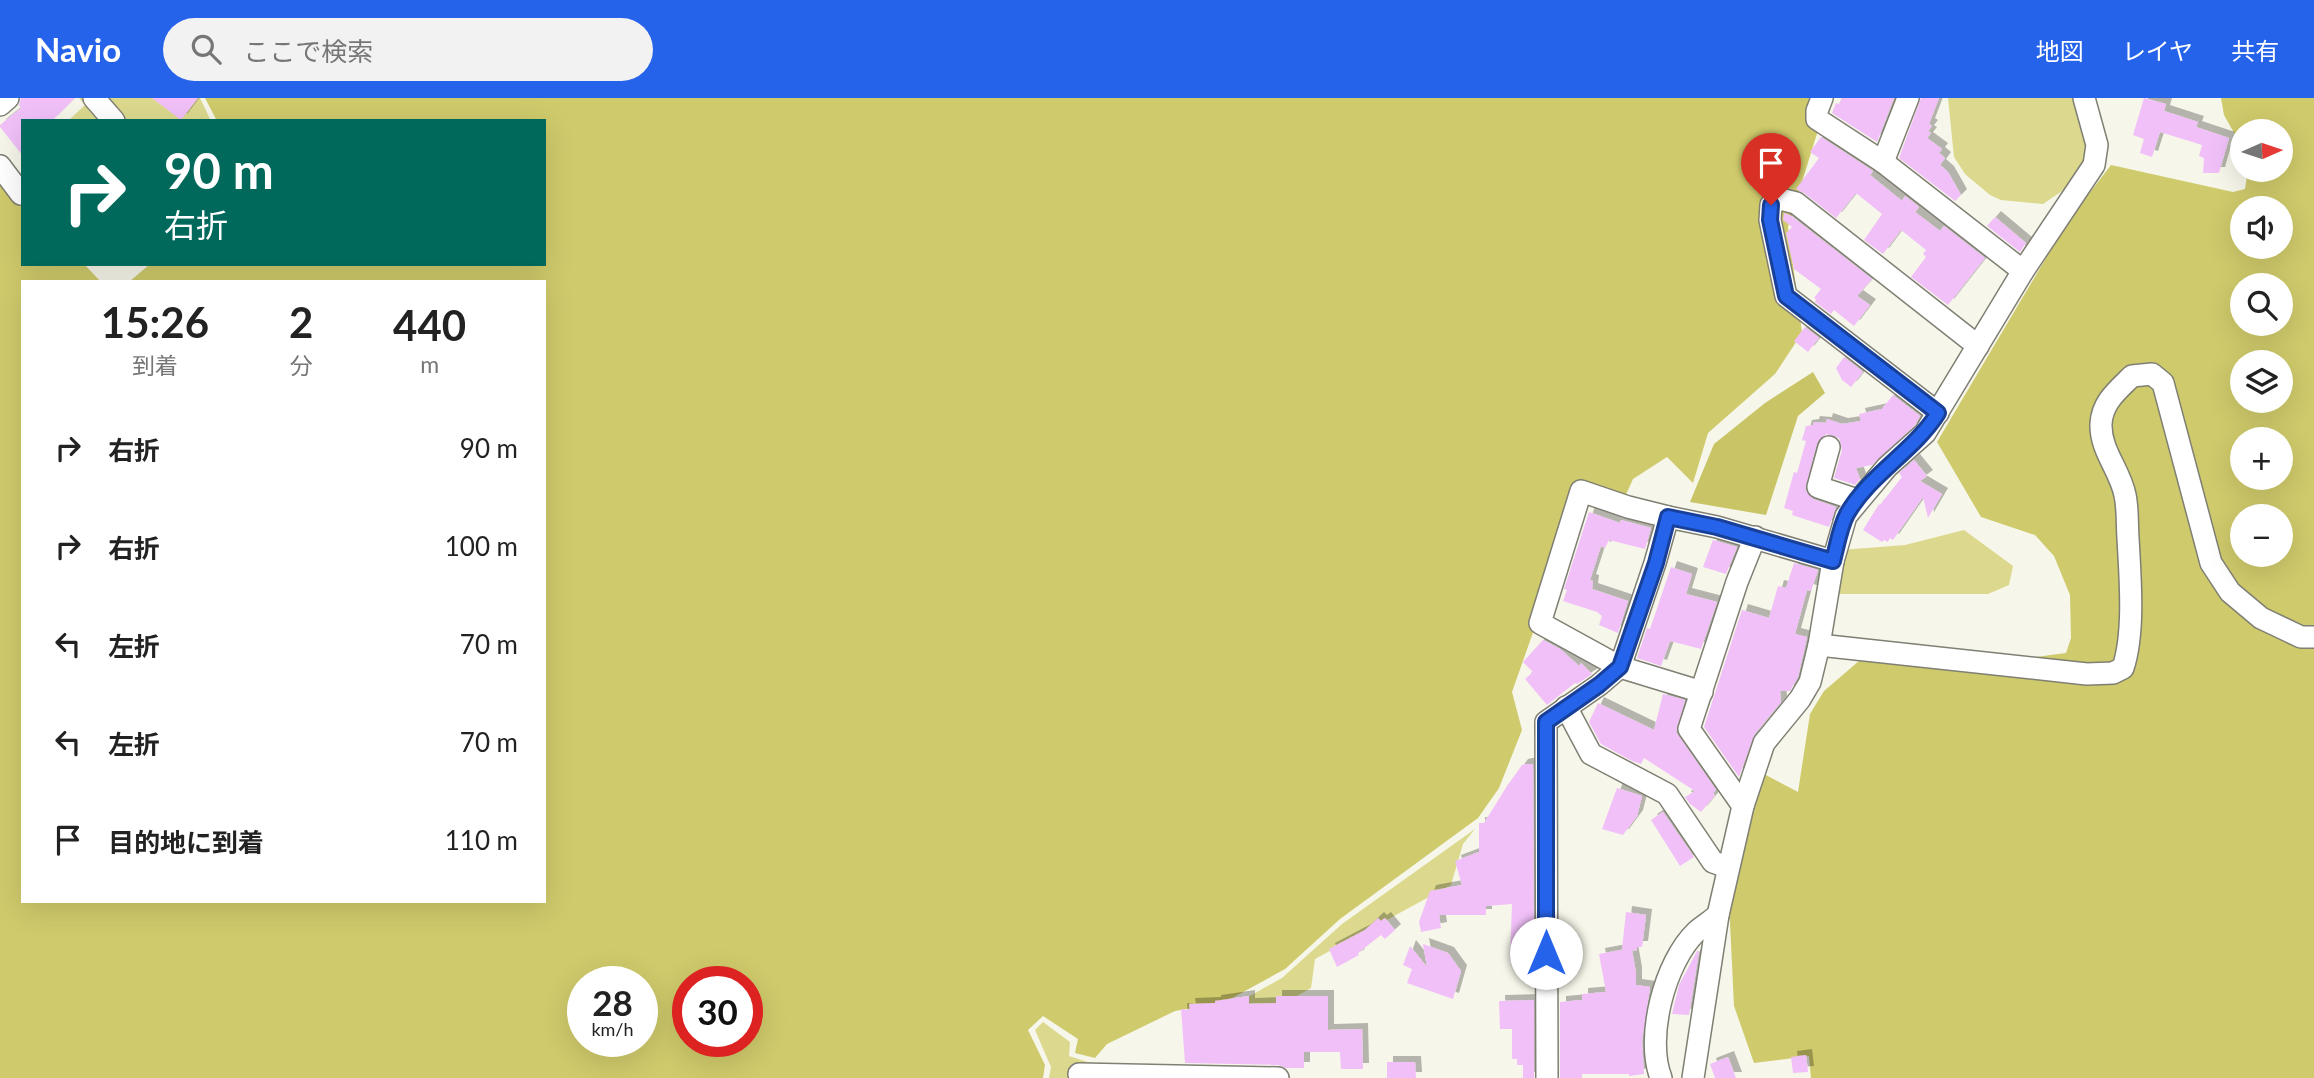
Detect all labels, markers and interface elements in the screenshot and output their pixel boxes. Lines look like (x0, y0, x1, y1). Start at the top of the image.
search box (163, 18, 653, 81)
text: Navio (35, 29, 121, 69)
icon: search (187, 30, 225, 68)
text: ここで検索 (243, 35, 373, 67)
text: 地図 (2036, 36, 2084, 65)
text: レイヤ (2122, 36, 2193, 65)
text: 共有 (2231, 36, 2279, 65)
north arrow (2230, 119, 2292, 182)
map controls (2230, 119, 2293, 567)
pin (1741, 133, 1801, 205)
text: 90 m (164, 141, 274, 199)
icon: arrive (1752, 144, 1790, 182)
icon: right (49, 147, 140, 238)
button: sound (2230, 196, 2293, 259)
text: 右折 (164, 205, 228, 244)
button: search (2230, 273, 2293, 336)
text: 15:26 (101, 297, 209, 347)
text: 2 (289, 297, 313, 347)
text: 440 (393, 300, 466, 350)
text: m (420, 350, 439, 378)
button: layers (2230, 350, 2293, 413)
text: 到着 (132, 351, 178, 379)
text: 分 (290, 351, 313, 379)
button: + (2230, 427, 2293, 490)
icon: right (49, 429, 87, 467)
text: 90 m (460, 432, 518, 464)
text: 右折 (108, 434, 160, 466)
button: − (2230, 504, 2293, 567)
icon: right (49, 527, 87, 565)
text: 100 m (445, 530, 518, 562)
text: 右折 (108, 532, 160, 564)
icon: left (49, 625, 87, 663)
text: 70 m (460, 628, 518, 660)
text: 左折 (108, 630, 160, 662)
icon: left (49, 723, 87, 761)
text: 70 m (460, 726, 518, 758)
text: 左折 (108, 728, 160, 760)
icon: arrive (49, 821, 87, 859)
text: 110 m (445, 824, 518, 856)
text: 目的地に到着 (108, 826, 264, 858)
position arrow (1509, 916, 1583, 990)
speed limit sign: 30 (672, 966, 763, 1057)
text: 28 (592, 981, 633, 1023)
text: km/h (591, 1018, 634, 1040)

